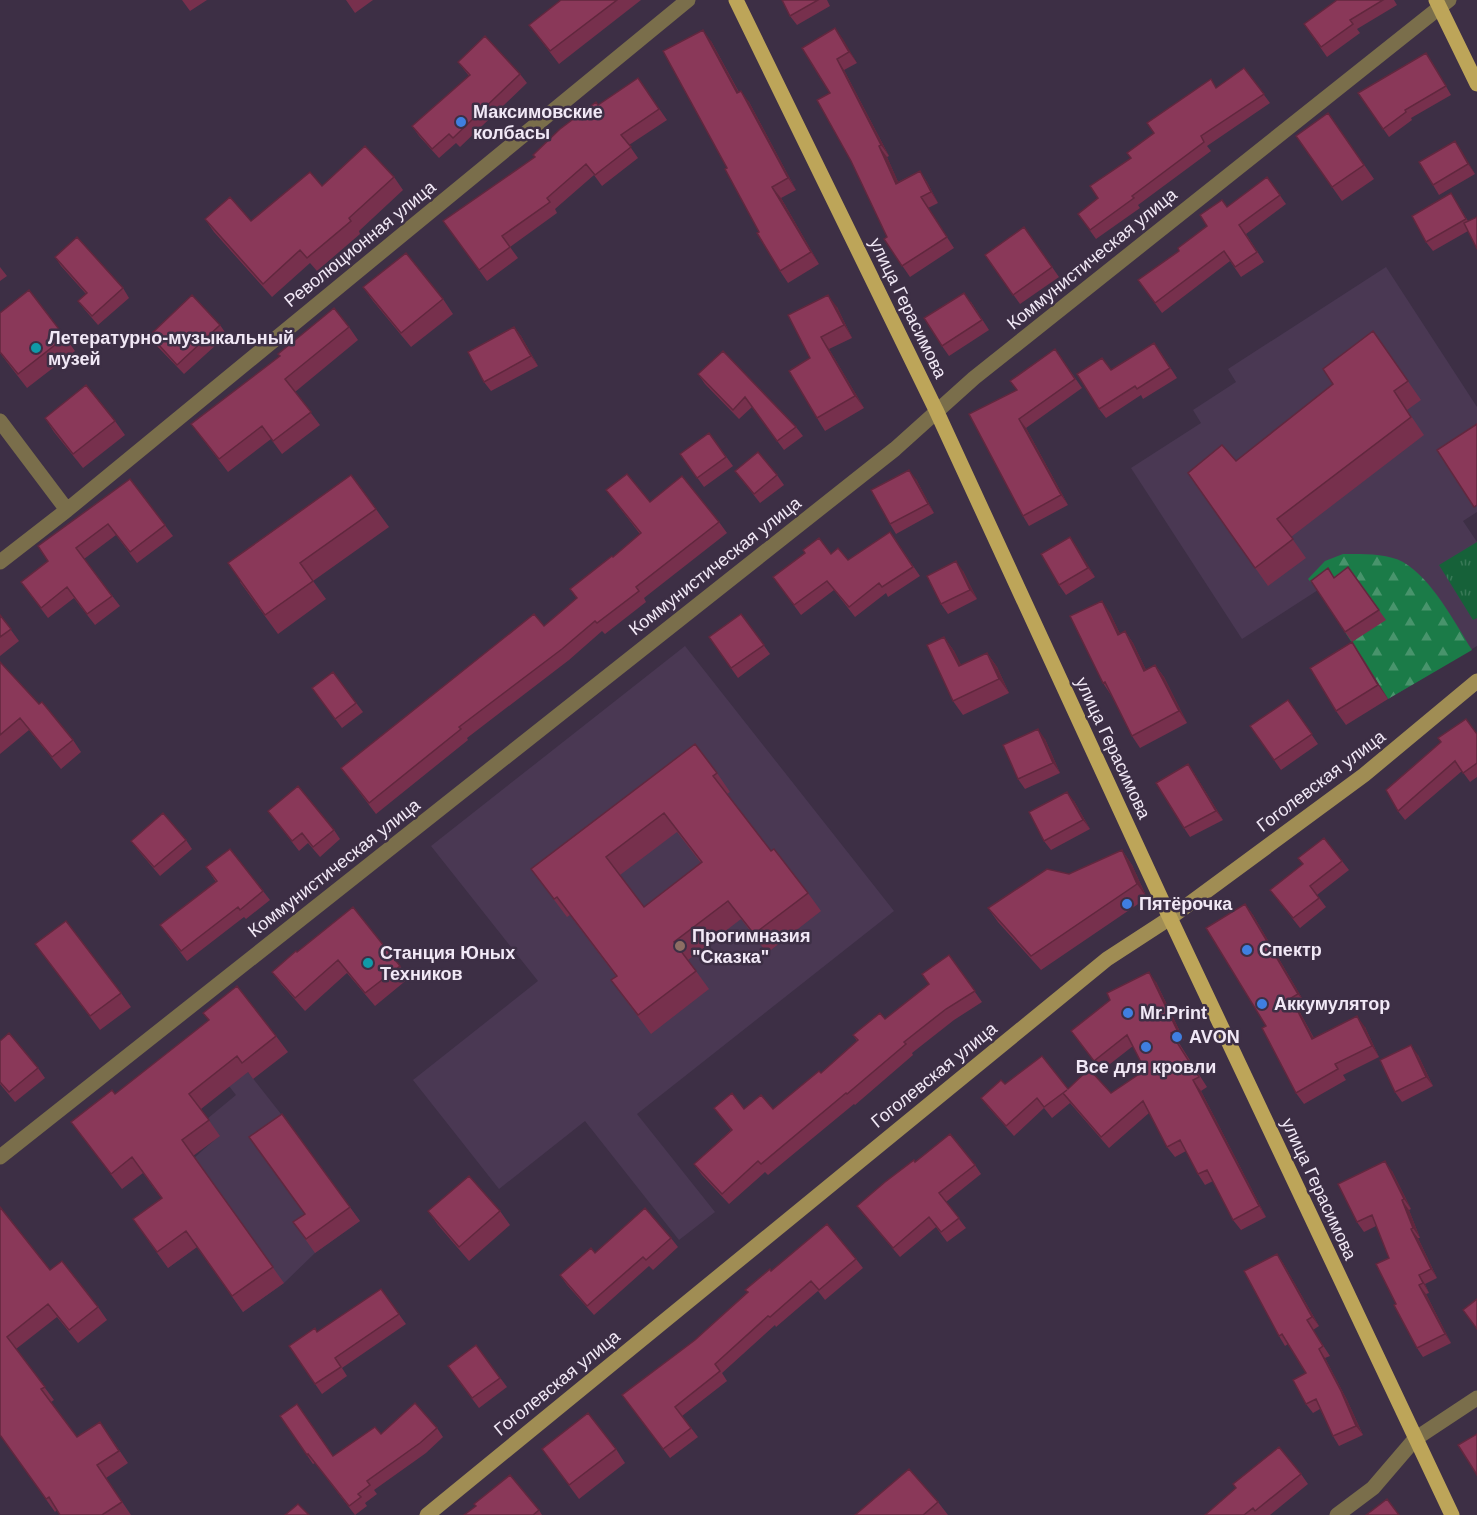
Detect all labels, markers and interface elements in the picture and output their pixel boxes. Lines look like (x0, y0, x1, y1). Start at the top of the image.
place label: Максимовские колбасы (473, 102, 603, 143)
marker: Максимовские колбасы (454, 115, 468, 129)
street label: Революционная улица (280, 176, 440, 311)
street label: Коммунистическая улица (1003, 184, 1182, 334)
street label: улица Герасимова (865, 234, 951, 382)
place label: Летературно-музыкальный музей (48, 328, 294, 369)
marker: Летературно-музыкальный музей (29, 341, 43, 355)
street label: Коммунистическая улица (625, 492, 806, 639)
street label: улица Герасимова (1071, 674, 1155, 823)
street label: Гоголевская улица (1253, 726, 1390, 836)
street label: Коммунистическая улица (244, 794, 425, 941)
place label: Пятёрочка (1139, 894, 1233, 914)
marker: Пятёрочка (1120, 897, 1134, 911)
place label: Прогимназия "Сказка" (692, 926, 810, 967)
marker: Прогимназия "Сказка" (673, 939, 687, 953)
place label: Спектр (1259, 940, 1322, 960)
place label: Станция Юных Техников (380, 943, 515, 984)
marker: Спектр (1240, 943, 1254, 957)
marker: Станция Юных Техников (361, 956, 375, 970)
place label: Аккумулятор (1274, 994, 1390, 1014)
marker: Аккумулятор (1255, 997, 1269, 1011)
place label: Mr.Print (1140, 1003, 1207, 1023)
marker: Mr.Print (1121, 1006, 1135, 1020)
street label: Гоголевская улица (867, 1018, 1002, 1132)
place label: AVON (1189, 1027, 1240, 1047)
marker: AVON (1170, 1030, 1184, 1044)
marker: Все для кровли (1139, 1040, 1153, 1054)
place label: Все для кровли (1076, 1057, 1216, 1077)
street label: улица Герасимова (1277, 1115, 1361, 1264)
street label: Гоголевская улица (490, 1326, 625, 1440)

